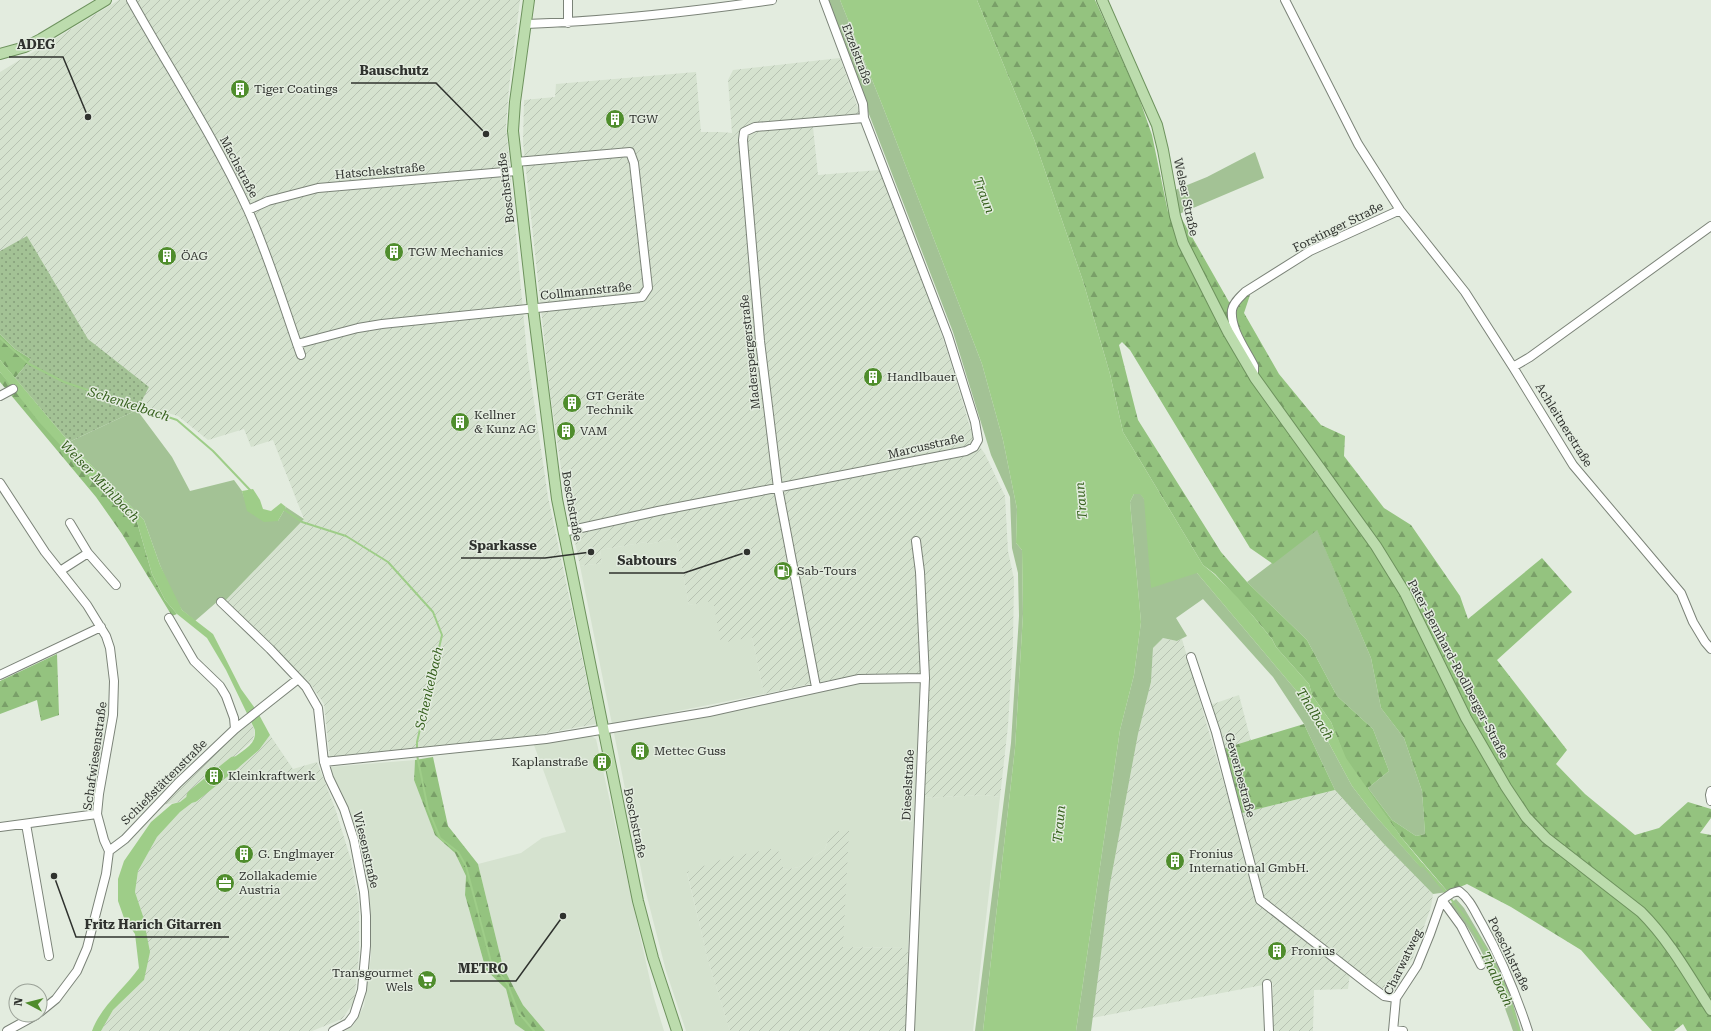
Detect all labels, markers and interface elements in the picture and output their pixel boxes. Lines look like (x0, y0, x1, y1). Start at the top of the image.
street label: Etzelstraße (839, 22, 875, 87)
callout: ADEG (9, 32, 63, 57)
text: ADEG (17, 37, 55, 52)
callout: Bauschutz (351, 58, 436, 83)
text: Bauschutz (359, 63, 429, 78)
building icon: Tiger Coatings (229, 78, 251, 100)
place label: Tiger Coatings (254, 82, 338, 96)
building icon: TGW (604, 108, 626, 130)
place label: TGW (629, 112, 659, 126)
street label: Machstraße (217, 134, 261, 201)
street label: Boschstraße (495, 151, 517, 224)
street label: Welser Straße (1171, 157, 1201, 238)
street label: Hatschekstraße (334, 160, 426, 182)
water label: Traun (970, 175, 998, 215)
street label: Forstinger Straße (1290, 199, 1386, 255)
building icon: TGW Mechanics (383, 241, 405, 263)
building icon: ÖAG (156, 245, 178, 267)
place label: TGW Mechanics (408, 245, 504, 259)
place label: ÖAG (181, 249, 208, 263)
street label: Collmannstraße (540, 279, 633, 303)
street label: Maderspergerstraße (737, 294, 763, 410)
building icon: Handlbauer (862, 366, 884, 388)
place label: Handlbauer (887, 370, 956, 384)
street label: Achleitnerstraße (1533, 381, 1596, 470)
water label: Schenkelbach (85, 383, 172, 424)
place label: GT Geräte Technik (586, 389, 645, 417)
building icon: GT Geräte Technik (561, 392, 583, 414)
place label: Kellner & Kunz AG (474, 408, 536, 436)
building icon: Kellner & Kunz AG (449, 411, 471, 433)
building icon: VAM (555, 420, 577, 442)
place label: VAM (580, 424, 608, 438)
street label: Marcusstraße (886, 430, 966, 462)
water label: Welser Mühlbach (57, 437, 143, 525)
street label: Boschstraße (559, 470, 585, 543)
water label: Traun (1072, 482, 1090, 520)
callout: Sparkasse (461, 533, 545, 558)
text: Sparkasse (469, 538, 537, 553)
callout: Sabtours (609, 548, 684, 573)
text: Sabtours (617, 553, 677, 568)
fuel station icon: Sab-Tours (772, 560, 794, 582)
place label: Sab-Tours (797, 564, 857, 578)
street label: Pater-Bernhard-Rodlberger-Straße (1405, 577, 1512, 761)
water label: Schenkelbach (412, 645, 446, 732)
water label: Thalbach (1293, 685, 1337, 743)
street label: Schafwiesenstraße (80, 700, 110, 811)
street label: Gewerbestraße (1222, 731, 1258, 819)
street label: Schießstättenstraße (118, 736, 210, 828)
building icon: Mettec Guss (629, 740, 651, 762)
place label: Mettec Guss (654, 744, 726, 758)
street label: Dieselstraße (899, 749, 917, 821)
building icon: Kaplanstraße (591, 751, 613, 773)
place label: Kaplanstraße (512, 755, 588, 769)
building icon: Kleinkraftwerk (203, 765, 225, 787)
place label: Kleinkraftwerk (228, 769, 316, 783)
street label: Boschstraße (621, 787, 649, 860)
water label: Traun (1050, 804, 1068, 844)
street label: Wiesenstraße (350, 810, 382, 890)
building icon: G. Englmayer (233, 843, 255, 865)
place label: G. Englmayer (258, 847, 335, 861)
place label: Fronius International GmbH. (1189, 847, 1309, 875)
building icon: Fronius International GmbH. (1164, 850, 1186, 872)
place label: Zollakademie Austria (239, 869, 317, 897)
office icon: Zollakademie Austria (214, 872, 236, 894)
callout: Fritz Harich Gitarren (76, 912, 229, 937)
street label: Poeschlstraße (1485, 915, 1533, 994)
text: Fritz Harich Gitarren (84, 917, 222, 932)
street label: Charwatweg (1381, 927, 1425, 997)
building icon: Fronius (1266, 940, 1288, 962)
place label: Fronius (1291, 944, 1335, 958)
water label: Thalbach (1478, 949, 1516, 1009)
callout: METRO (450, 956, 516, 981)
text: METRO (458, 961, 509, 976)
place label: Transgourmet Wels (332, 966, 414, 994)
supermarket icon: Transgourmet Wels (416, 969, 438, 991)
north arrow (8, 983, 48, 1023)
text: N (12, 996, 26, 1007)

